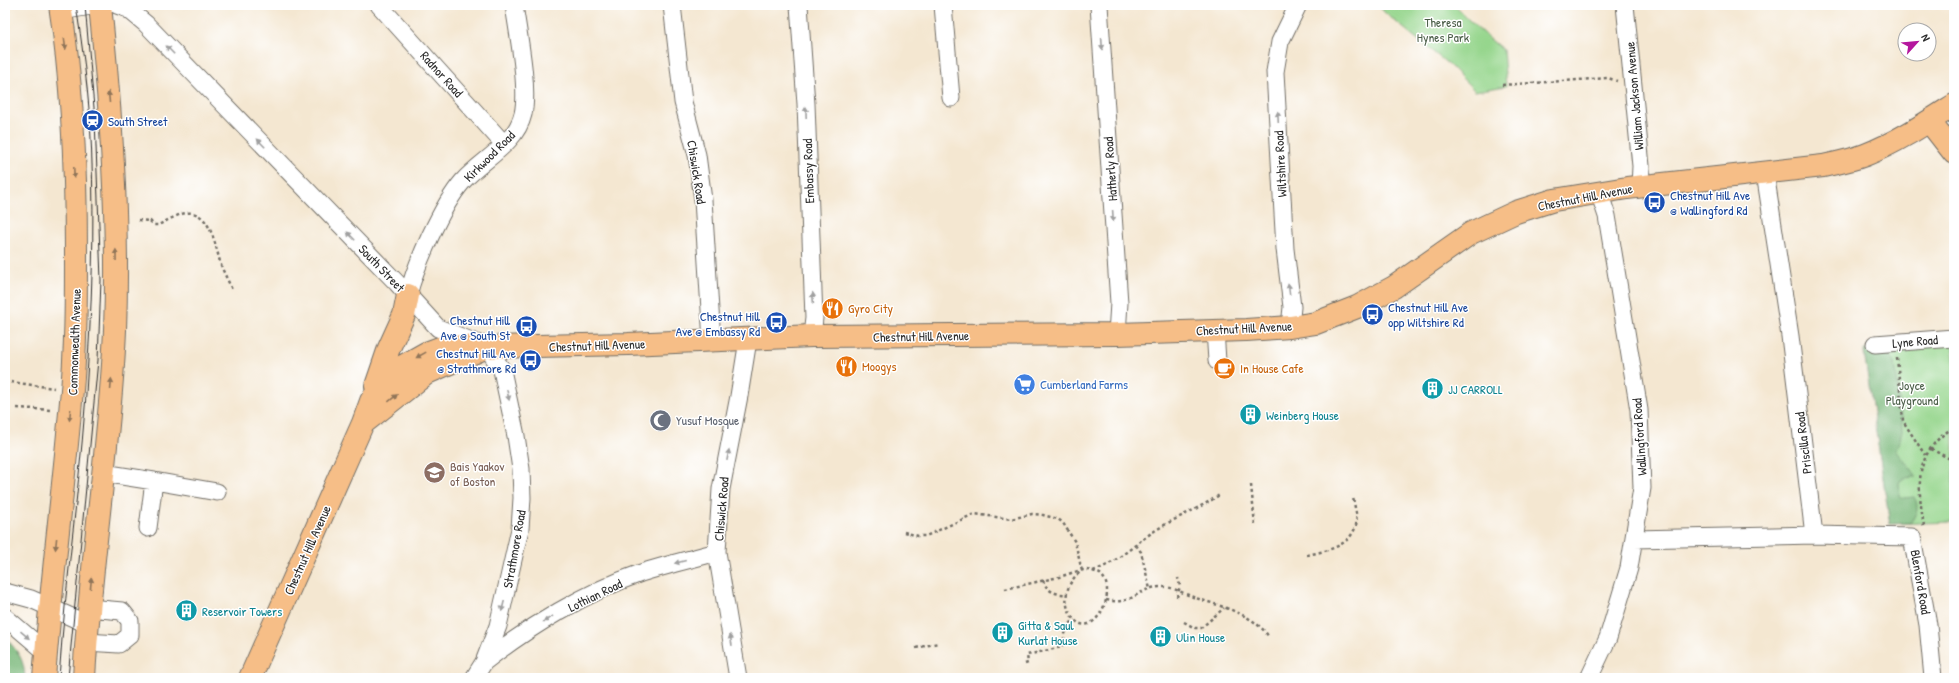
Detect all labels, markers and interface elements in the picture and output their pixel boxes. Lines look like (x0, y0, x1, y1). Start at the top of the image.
park label: Theresa Hynes Park (1417, 13, 1470, 46)
north arrow (1897, 22, 1937, 62)
text: N (1918, 32, 1934, 43)
one-way arrow (62, 38, 68, 50)
one-way arrow (1098, 38, 1105, 50)
street label: William Jackson Avenue (1620, 41, 1648, 151)
one-way arrow (166, 45, 175, 55)
street label: Radnor Road (416, 47, 468, 101)
one-way arrow (106, 91, 113, 103)
one-way arrow (803, 106, 810, 118)
station icon: South Street (79, 108, 105, 134)
one-way arrow (1274, 111, 1281, 123)
place label: South Street (108, 112, 168, 130)
street label: Kirkwood Road (459, 126, 519, 186)
street label: Wiltshire Road (1269, 130, 1291, 198)
street label: Hatherly Road (1099, 136, 1121, 202)
one-way arrow (256, 138, 266, 148)
street label: Embassy Road (798, 138, 818, 204)
street label: Chiswick Road (683, 139, 711, 205)
one-way arrow (71, 167, 78, 179)
street label: Chestnut Hill Avenue (1536, 179, 1634, 215)
place label: Chestnut Hill Ave @ Wallingford Rd (1670, 186, 1750, 219)
bus stop icon: Chestnut Hill Ave @ Wallingford Rd (1642, 189, 1668, 215)
one-way arrow (1110, 210, 1117, 222)
one-way arrow (347, 231, 356, 241)
street label: South Street (355, 240, 410, 296)
one-way arrow (113, 248, 119, 261)
one-way arrow (1286, 282, 1293, 295)
street label: Commonwealth Avenue (63, 288, 85, 396)
one-way arrow (809, 291, 816, 304)
restaurant icon: Gyro City (820, 295, 846, 321)
place label: Chestnut Hill Ave opp Wiltshire Rd (1388, 298, 1468, 331)
place label: Gyro City (848, 299, 893, 317)
bus stop icon: Chestnut Hill Ave opp Wiltshire Rd (1359, 301, 1385, 327)
place label: Chestnut Hill Ave @ Embassy Rd (676, 307, 760, 340)
bus stop icon: Chestnut Hill Ave @ Embassy Rd (763, 310, 789, 336)
place label: Chestnut Hill Ave @ South St (440, 311, 511, 344)
bus stop icon: Chestnut Hill Ave @ South St (513, 314, 539, 340)
street label: Chestnut Hill Avenue (1195, 316, 1293, 340)
street label: Chestnut Hill Avenue (873, 326, 969, 346)
street label: Lyne Road (1891, 330, 1939, 352)
street label: Chestnut Hill Avenue (549, 334, 645, 356)
place label: Chestnut Hill Ave @ Strathmore Rd (436, 344, 516, 377)
bus stop icon: Chestnut Hill Ave @ Strathmore Rd (518, 347, 544, 373)
one-way arrow (415, 352, 427, 359)
restaurant icon: Moogys (834, 353, 860, 379)
cafe icon: In House Cafe (1211, 355, 1237, 381)
place label: Moogys (862, 357, 897, 375)
place label: In House Cafe (1240, 359, 1304, 377)
supermarket icon: Cumberland Farms (1012, 371, 1038, 397)
place label: Cumberland Farms (1040, 375, 1128, 393)
building icon: JJ CARROLL (1419, 376, 1445, 402)
park label: Joyce Playground (1886, 376, 1938, 409)
one-way arrow (108, 378, 115, 390)
place label: JJ CARROLL (1448, 380, 1503, 398)
one-way arrow (505, 389, 511, 401)
one-way arrow (388, 393, 399, 402)
street label: Wallingford Road (1627, 398, 1651, 476)
building icon: Weinberg House (1237, 402, 1263, 428)
place label: Weinberg House (1266, 406, 1339, 424)
mosque icon: Yusuf Mosque (647, 407, 673, 433)
one-way arrow (67, 409, 73, 421)
place label: Yusuf Mosque (676, 411, 739, 429)
street label: Priscilla Road (1790, 411, 1816, 475)
one-way arrow (725, 449, 731, 462)
place label: Bais Yaakov of Boston (450, 457, 505, 490)
school or university icon: Bais Yaakov of Boston (421, 460, 447, 486)
street label: Chiswick Road (709, 476, 733, 542)
street label: Chestnut Hill Avenue (279, 502, 335, 598)
street label: Strathmore Road (498, 509, 530, 589)
one-way arrow (52, 538, 59, 550)
street label: Blenford Road (1906, 548, 1936, 616)
one-way arrow (673, 559, 686, 565)
street label: Lothian Road (565, 574, 625, 616)
one-way arrow (87, 577, 94, 589)
building icon: Reservoir Towers (173, 598, 199, 624)
one-way arrow (499, 600, 505, 612)
place label: Reservoir Towers (202, 602, 282, 620)
one-way arrow (542, 616, 554, 623)
place label: Gitta & Saul Kurlat House (1018, 616, 1078, 649)
building icon: Gitta & Saul Kurlat House (989, 619, 1015, 645)
building icon: Ulin House (1148, 624, 1174, 650)
place label: Ulin House (1176, 628, 1225, 646)
one-way arrow (20, 630, 31, 639)
one-way arrow (728, 633, 734, 646)

